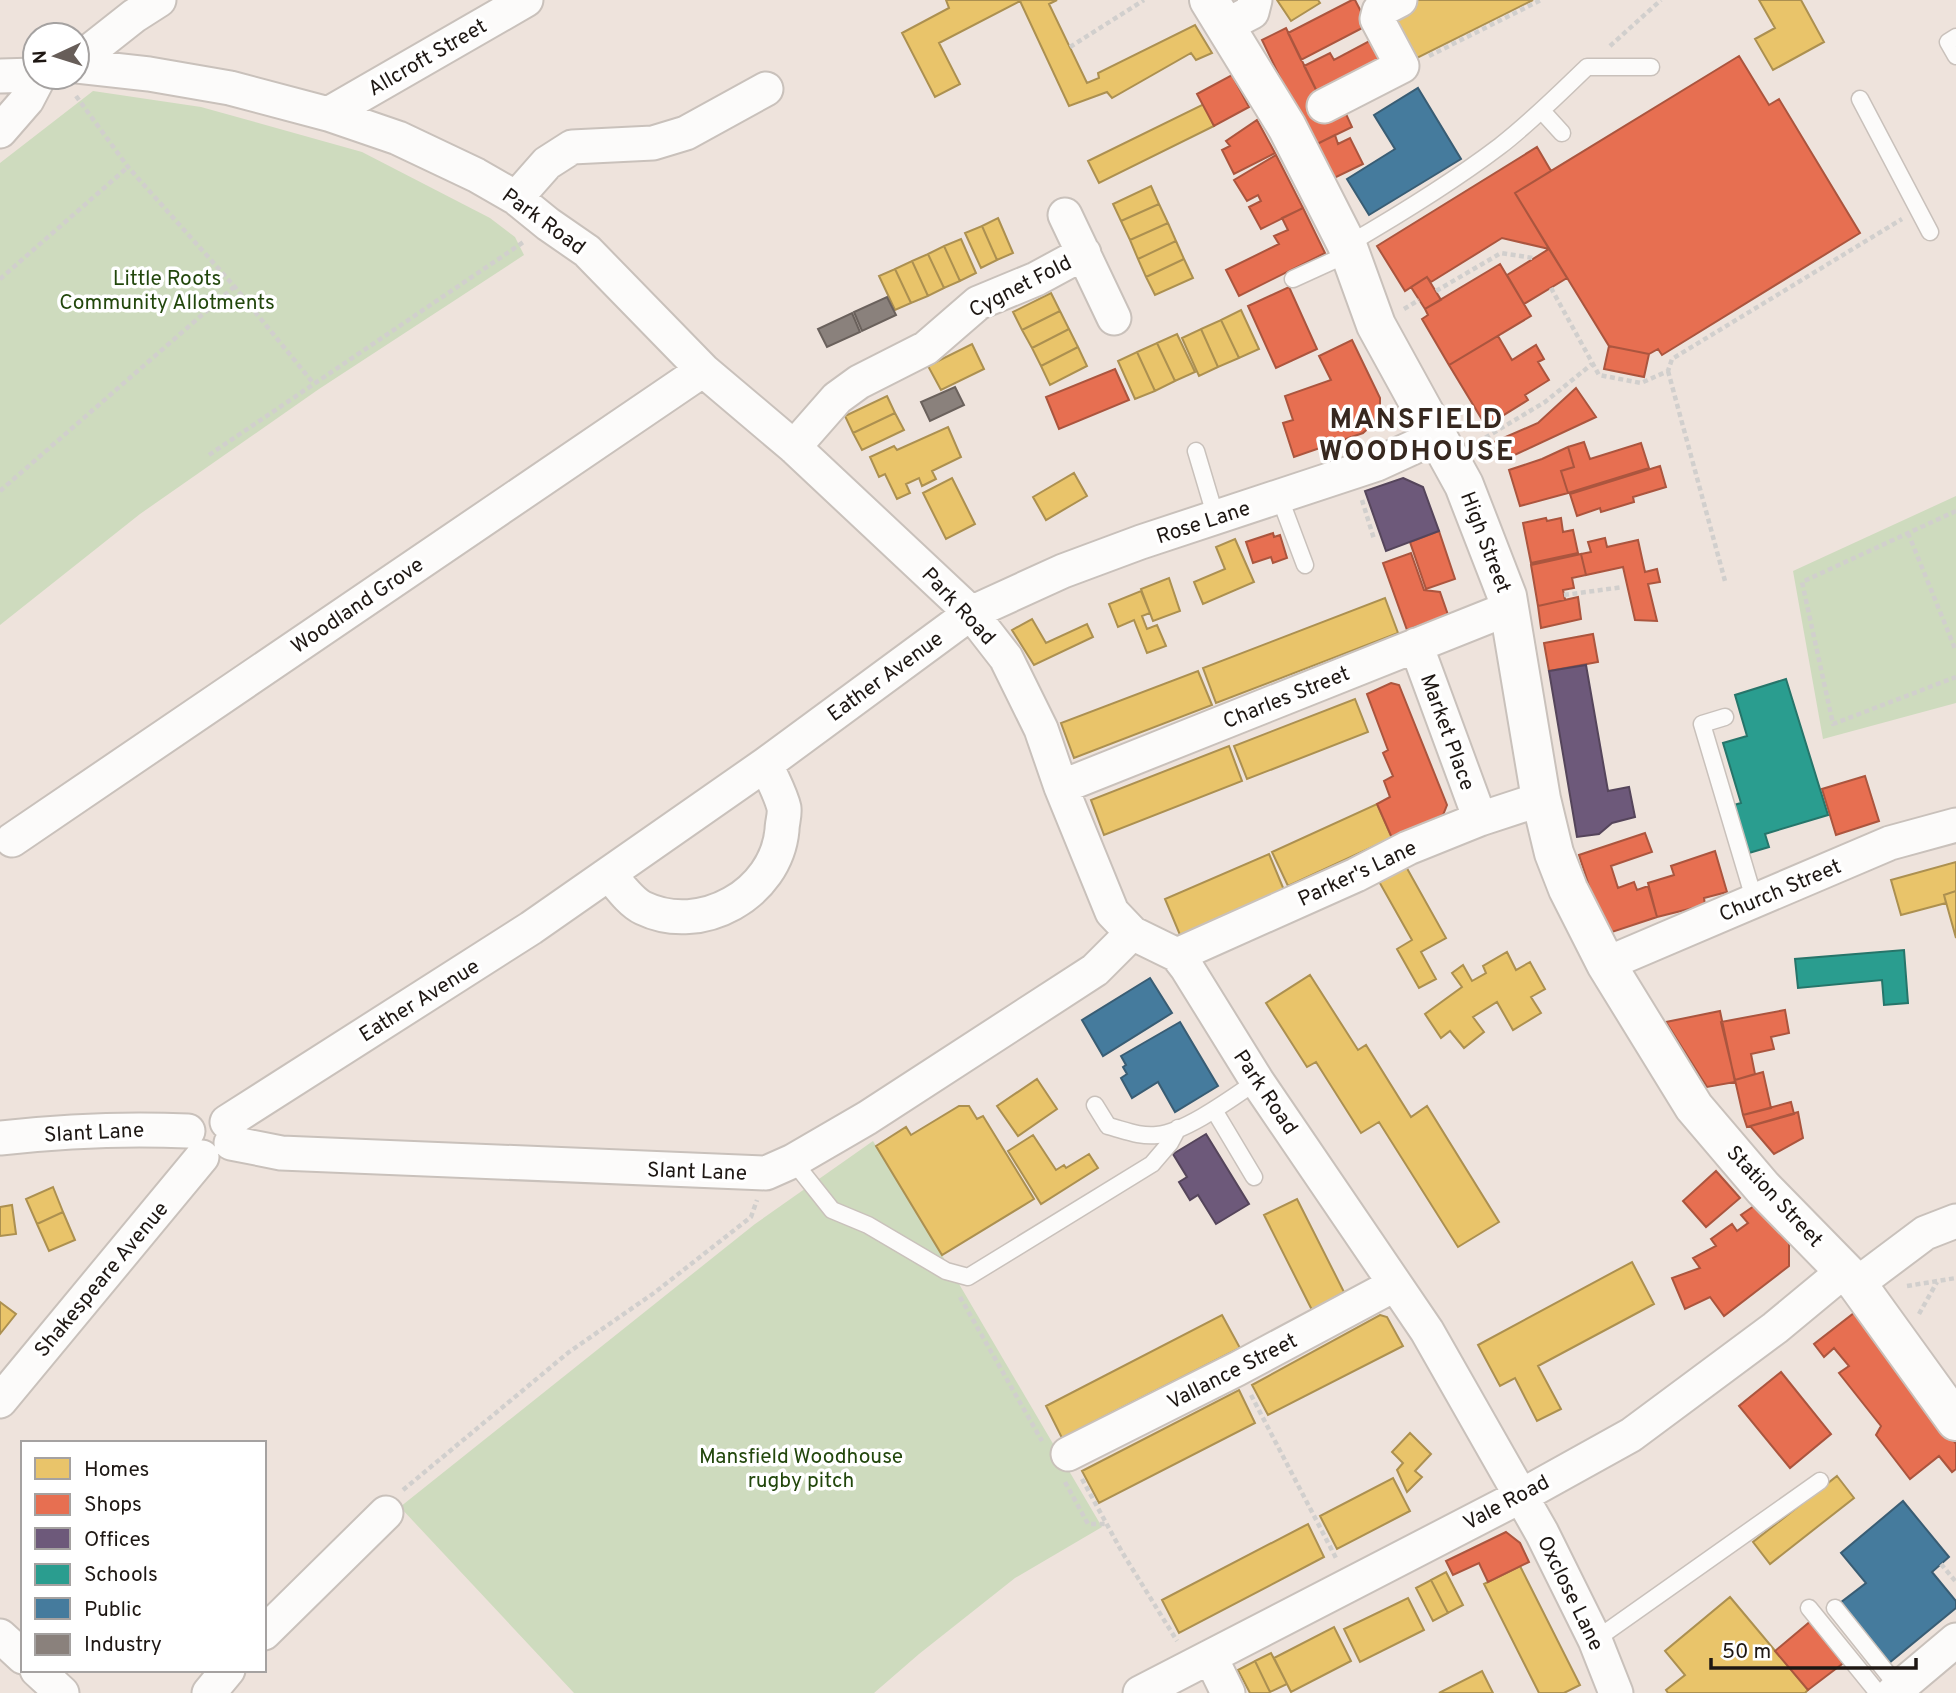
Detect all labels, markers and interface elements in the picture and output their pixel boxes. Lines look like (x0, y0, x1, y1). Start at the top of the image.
street label: Allcroft Street (363, 13, 492, 103)
north arrow (21, 21, 91, 91)
text: N (29, 49, 53, 65)
street label: Park Road (496, 183, 590, 262)
street label: Cygnet Fold (965, 250, 1077, 325)
park label: Little Roots Community Allotments (59, 266, 275, 317)
district label: MANSFIELD WOODHOUSE (1319, 403, 1515, 471)
street label: High Street (1453, 488, 1516, 597)
street label: Rose Lane (1153, 496, 1254, 551)
street label: Woodland Grove (286, 552, 429, 661)
street label: Park Road (915, 562, 1001, 652)
street label: Eather Avenue (823, 626, 949, 728)
street label: Charles Street (1219, 661, 1354, 736)
street label: Market Place (1413, 670, 1480, 795)
street label: Parker's Lane (1294, 835, 1421, 914)
street label: Church Street (1715, 854, 1846, 929)
street label: Eather Avenue (355, 954, 485, 1049)
street label: Park Road (1226, 1045, 1303, 1141)
street label: Slant Lane (43, 1117, 145, 1150)
street label: Station Street (1720, 1140, 1828, 1254)
street label: Slant Lane (646, 1157, 748, 1188)
street label: Shakespeare Avenue (29, 1197, 175, 1363)
street label: Vallance Street (1163, 1328, 1302, 1417)
legend (21, 1441, 266, 1672)
park label: Mansfield Woodhouse rugby pitch (699, 1444, 903, 1495)
text: Homes (84, 1457, 149, 1484)
street label: Vale Road (1459, 1469, 1554, 1537)
text: Shops (84, 1492, 142, 1519)
text: Offices (84, 1527, 150, 1554)
street label: Oxclose Lane (1530, 1532, 1609, 1656)
text: Schools (84, 1562, 158, 1589)
text: Public (84, 1597, 142, 1624)
scale bar (1711, 1626, 1916, 1670)
text: Industry (84, 1632, 162, 1659)
text: 50 m (1722, 1639, 1771, 1666)

